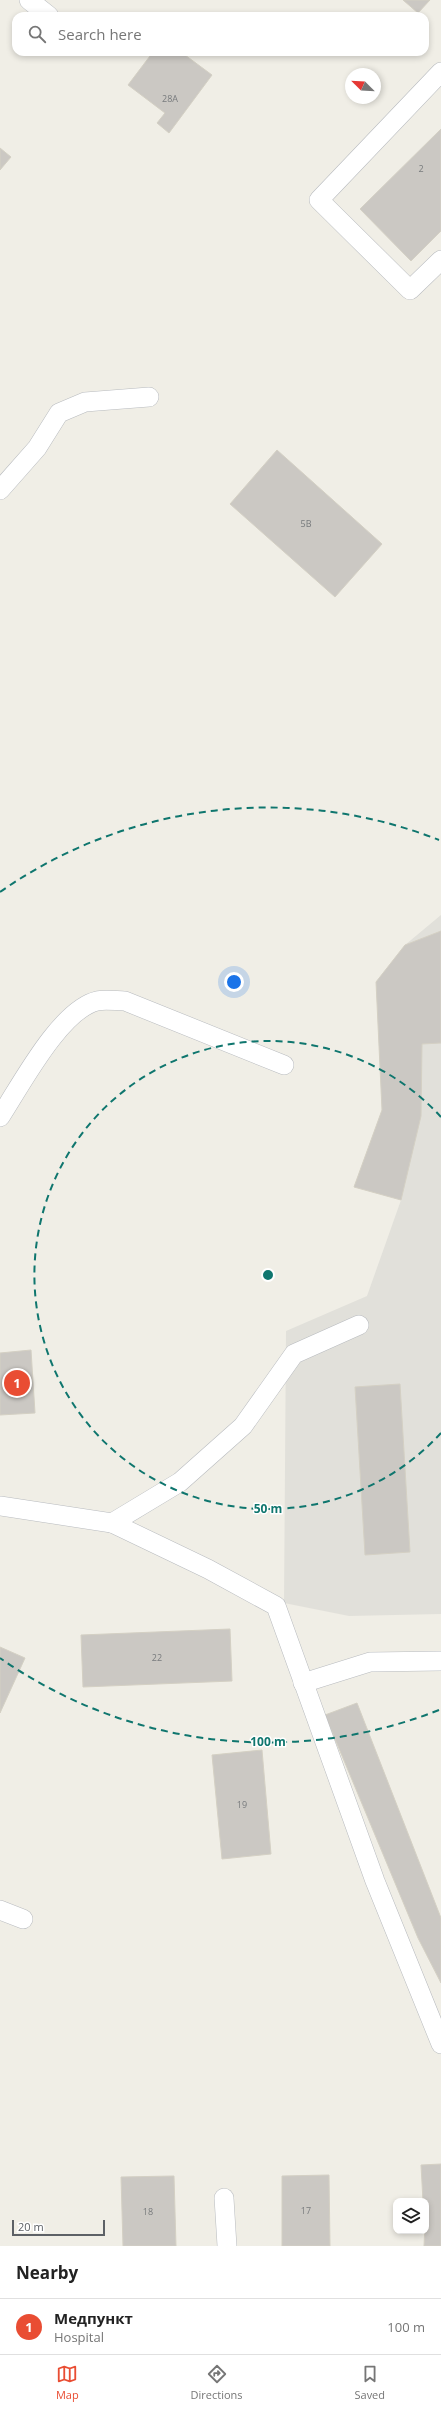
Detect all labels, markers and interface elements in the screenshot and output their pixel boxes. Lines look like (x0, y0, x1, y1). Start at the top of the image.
search box (12, 12, 429, 56)
icon: search (26, 23, 48, 45)
text: Search here (58, 24, 142, 44)
north arrow (345, 68, 381, 104)
house number: 28А (162, 92, 178, 105)
house number: 2 (418, 162, 424, 175)
house number: 5В (301, 517, 312, 530)
your location (224, 972, 244, 992)
centre of rings (261, 1268, 275, 1282)
pin: 1 (4, 1368, 30, 1398)
text: 50 m (254, 1500, 282, 1517)
house number: 22 (152, 1651, 162, 1664)
text: 100 m (250, 1733, 286, 1750)
house number: 19 (237, 1798, 247, 1811)
map controls (393, 2198, 429, 2234)
button: layers (393, 2198, 429, 2234)
house number: 17 (301, 2204, 311, 2217)
house number: 18 (143, 2205, 153, 2218)
scale bar (12, 2218, 105, 2237)
text: 20 m (18, 2219, 44, 2234)
text: Nearby (16, 2261, 78, 2284)
text: Медпункт (54, 2308, 133, 2328)
text: 1 (25, 2318, 33, 2336)
text: 100 m (387, 2318, 425, 2336)
text: Hospital (54, 2328, 104, 2346)
tab: Map (56, 2363, 79, 2402)
tab: Directions (191, 2363, 243, 2402)
tab: Saved (354, 2363, 385, 2402)

